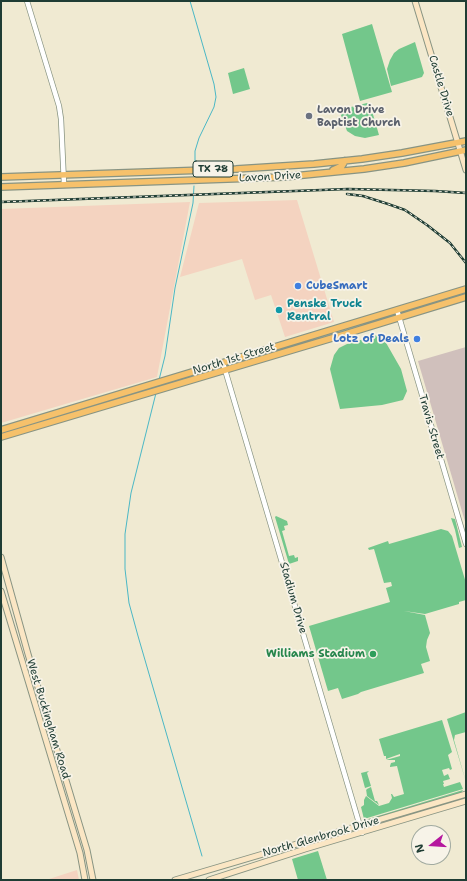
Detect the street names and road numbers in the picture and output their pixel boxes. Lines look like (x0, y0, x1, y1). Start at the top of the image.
street label: Castle Drive (425, 54, 457, 118)
road number: TX 78 (193, 161, 233, 177)
street label: Lavon Drive (239, 169, 301, 185)
street label: North 1st Street (191, 340, 277, 378)
street label: Travis Street (415, 393, 447, 461)
street label: Stadium Drive (276, 561, 310, 635)
street label: West Buckingham Road (23, 657, 73, 781)
street label: North Glenbrook Drive (261, 814, 381, 860)

